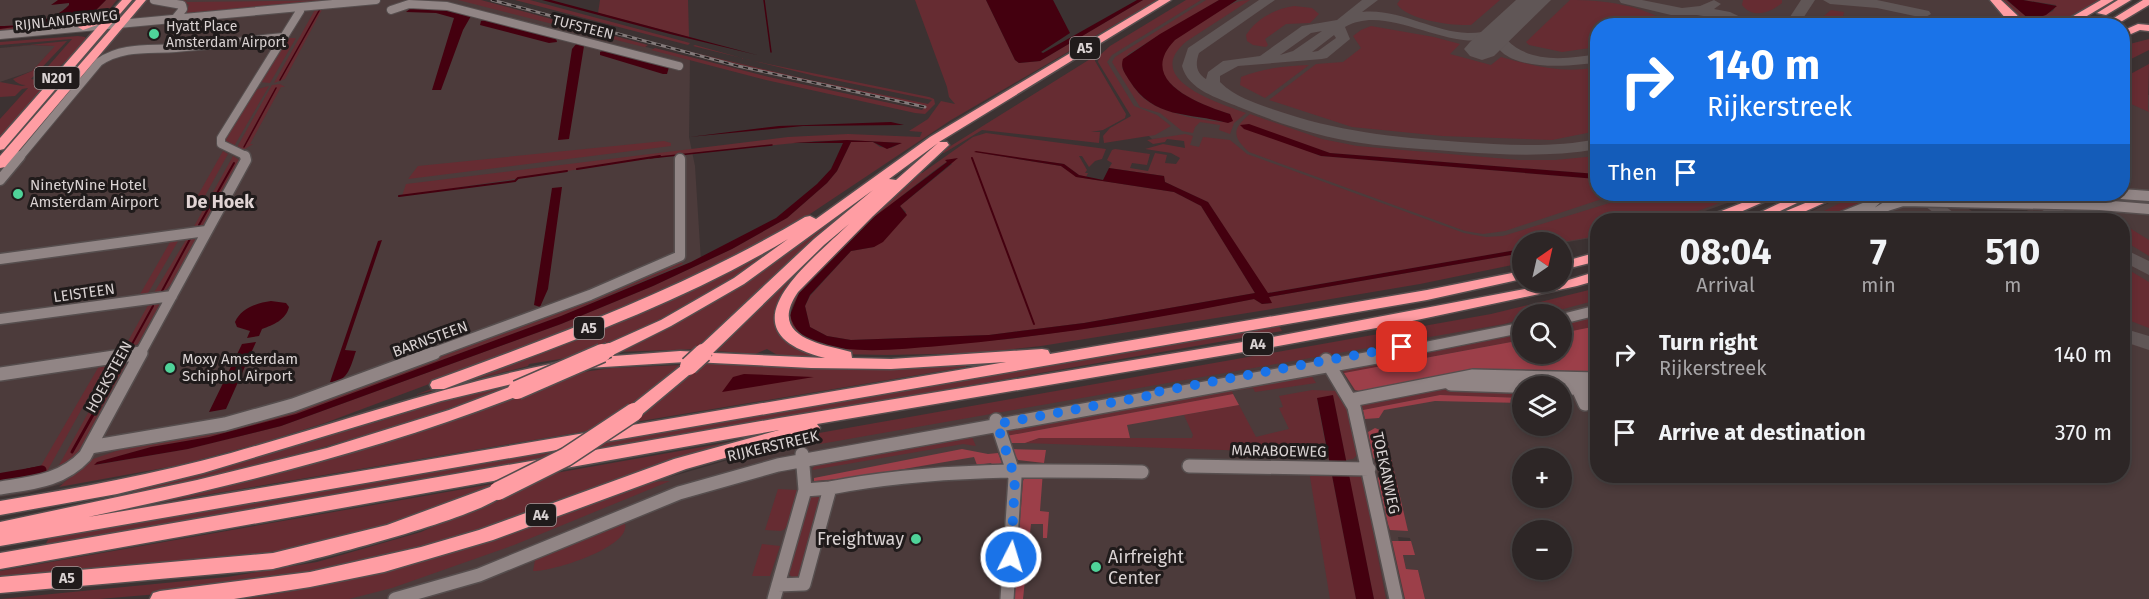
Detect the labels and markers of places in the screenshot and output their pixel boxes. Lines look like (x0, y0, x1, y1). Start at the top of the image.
place label: Hyatt Place Amsterdam Airport (166, 18, 287, 51)
marker: Hyatt Place Amsterdam Airport (147, 27, 161, 41)
place label: NinetyNine Hotel Amsterdam Airport (30, 176, 159, 211)
marker: NinetyNine Hotel Amsterdam Airport (11, 187, 25, 201)
pin (1376, 321, 1427, 372)
place label: Moxy Amsterdam Schiphol Airport (182, 350, 298, 385)
marker: Moxy Amsterdam Schiphol Airport (163, 361, 177, 375)
place label: Freightway (817, 528, 904, 550)
marker: Freightway (909, 532, 923, 546)
place label: Airfreight Center (1108, 546, 1185, 589)
marker: Airfreight Center (1089, 560, 1103, 574)

